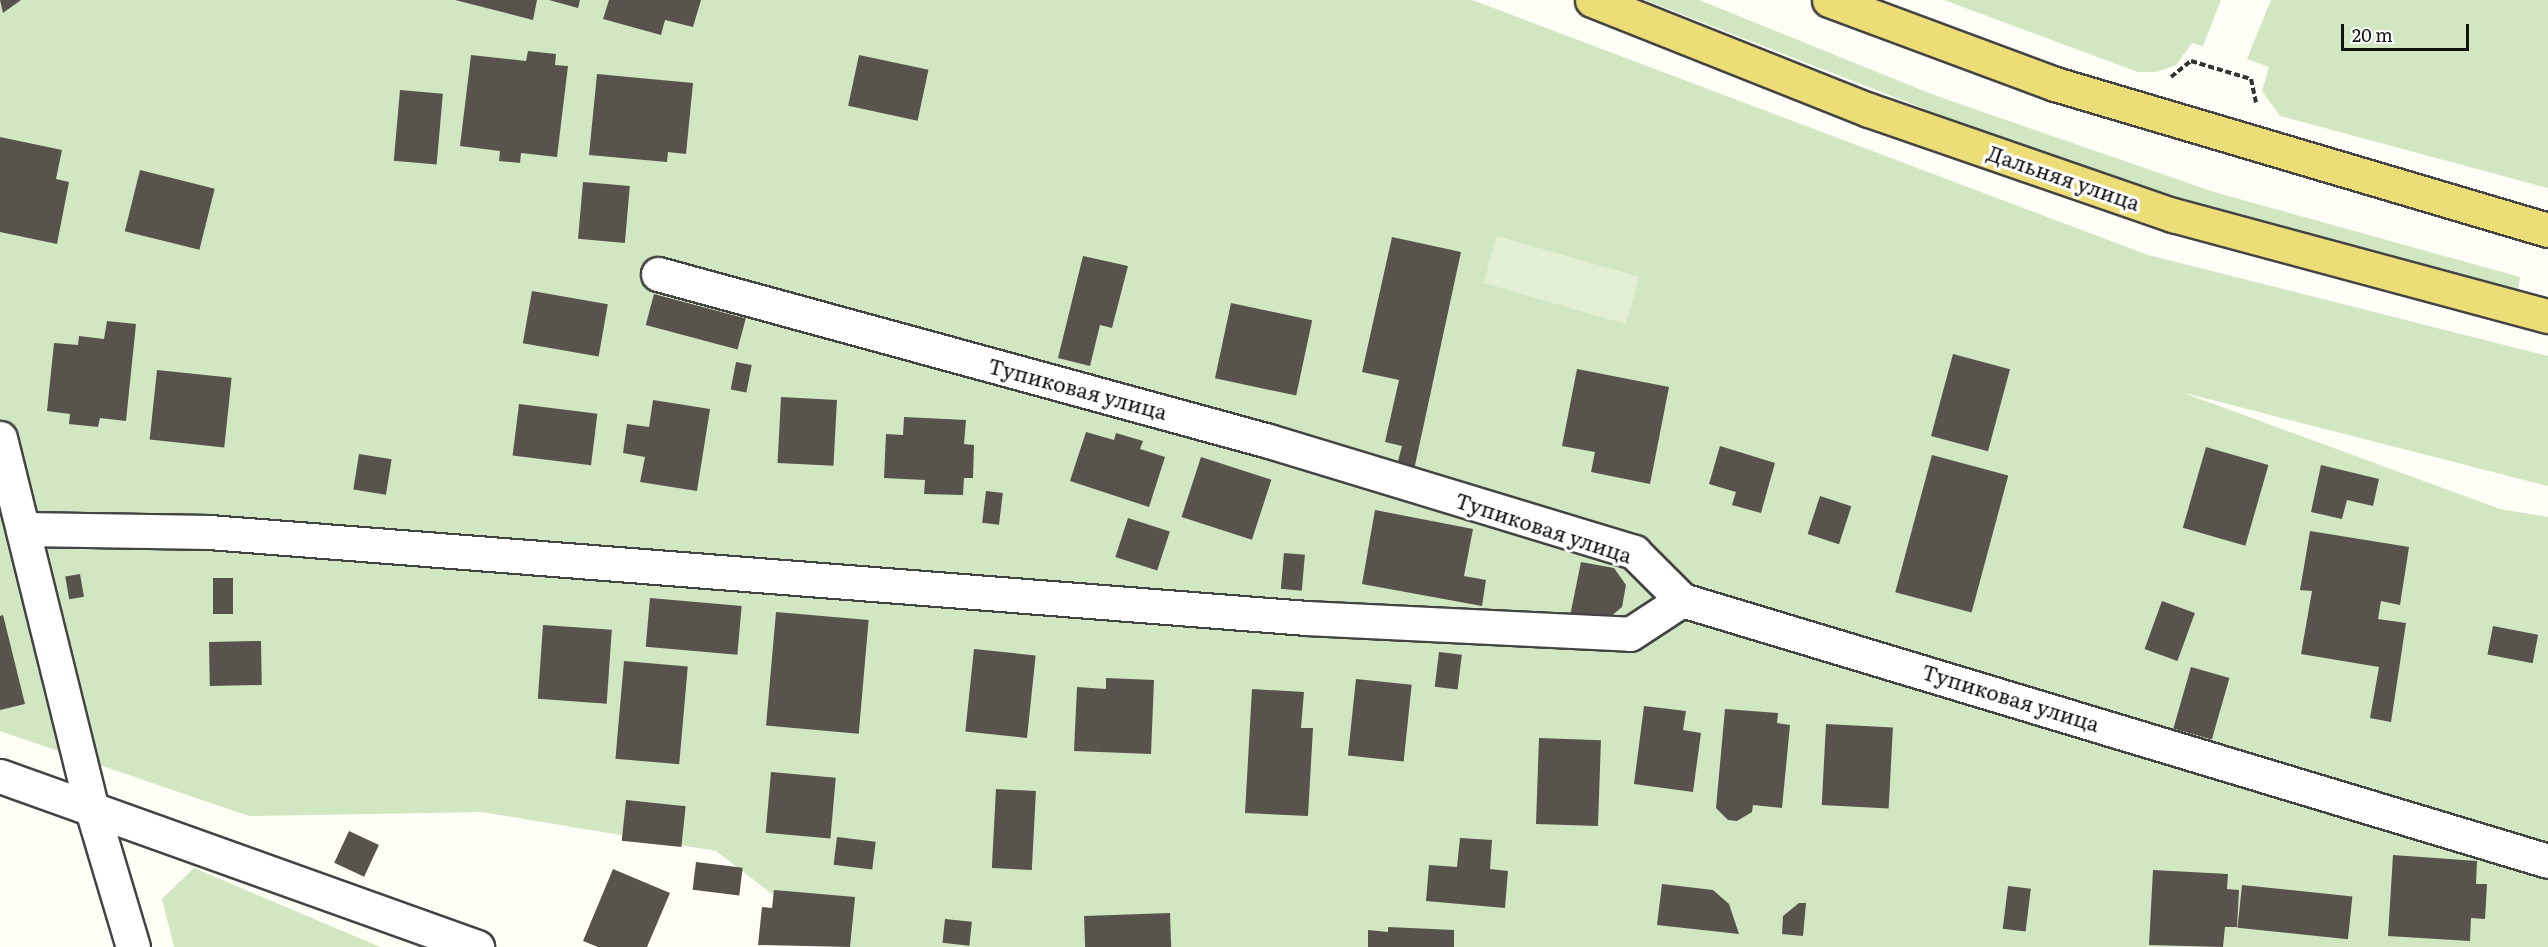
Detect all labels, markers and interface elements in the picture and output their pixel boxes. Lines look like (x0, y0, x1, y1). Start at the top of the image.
scale bar (2344, 12, 2472, 50)
text: 20 m (2352, 21, 2393, 48)
street label: Дальняя улица (1984, 139, 2144, 215)
street label: Тупиковая улица (986, 352, 1170, 424)
street label: Тупиковая улица (1452, 487, 1636, 567)
street label: Тупиковая улица (1919, 658, 2103, 736)

